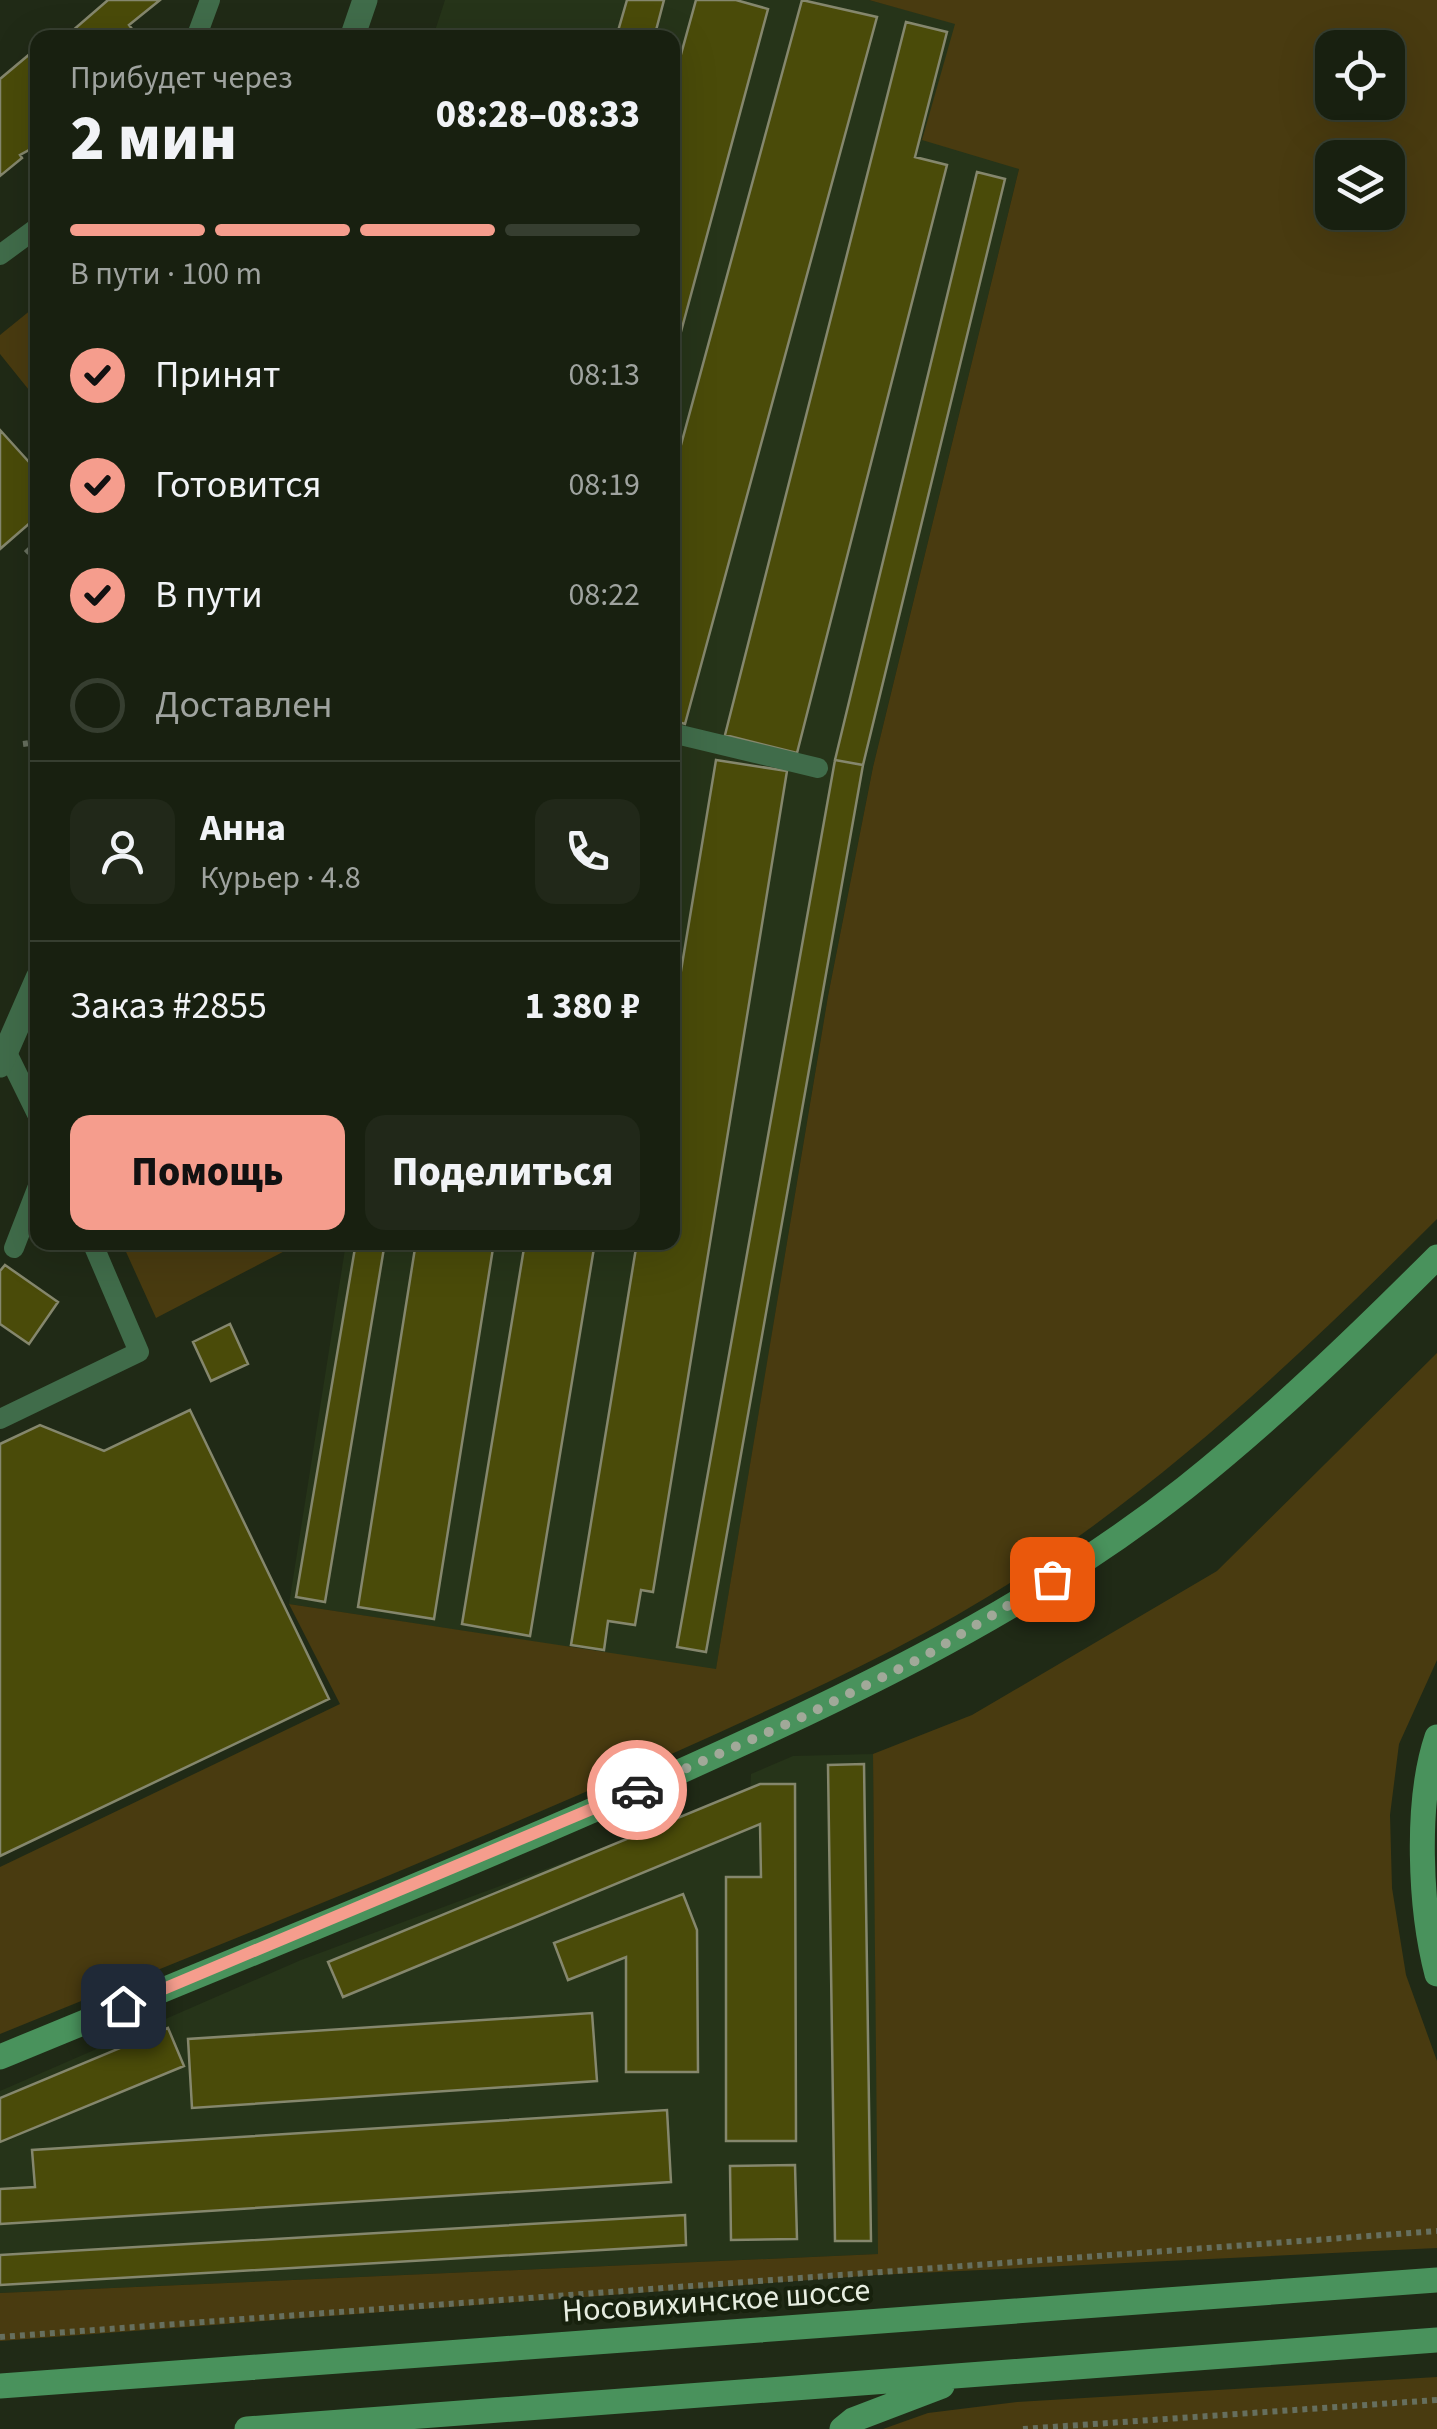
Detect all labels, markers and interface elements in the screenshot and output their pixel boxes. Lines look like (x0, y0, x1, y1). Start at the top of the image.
map controls (1315, 30, 1405, 230)
button: locate (1315, 30, 1405, 120)
text: Прибудет через (70, 55, 293, 101)
text: 08:28–08:33 (436, 88, 640, 142)
text: 2 мин (70, 92, 237, 185)
button: layers (1315, 140, 1405, 230)
text: В пути · 100 m (70, 251, 262, 297)
icon: check (70, 348, 125, 403)
text: Принят (155, 348, 280, 402)
text: 08:13 (568, 352, 640, 398)
icon: check (70, 458, 125, 513)
text: Готовится (155, 458, 322, 512)
text: 08:19 (568, 462, 640, 508)
icon: check (70, 568, 125, 623)
text: В пути (155, 568, 263, 622)
text: 08:22 (568, 572, 640, 618)
text: Доставлен (155, 678, 333, 732)
button: person (70, 799, 175, 904)
button: phone (535, 799, 640, 904)
text: Анна (200, 801, 286, 855)
text: Курьер · 4.8 (200, 855, 361, 901)
text: Заказ #2855 (70, 979, 267, 1033)
text: 1 380 ₽ (524, 979, 640, 1033)
button: Помощь (70, 1115, 345, 1230)
button: Поделиться (365, 1115, 640, 1230)
pin (1010, 1537, 1095, 1622)
icon: bag (1025, 1552, 1080, 1607)
courier (587, 1740, 687, 1840)
icon: car (610, 1763, 665, 1818)
pin (81, 1964, 166, 2049)
icon: home (96, 1979, 151, 2034)
street label: Носовихинское шоссе (561, 2267, 872, 2335)

